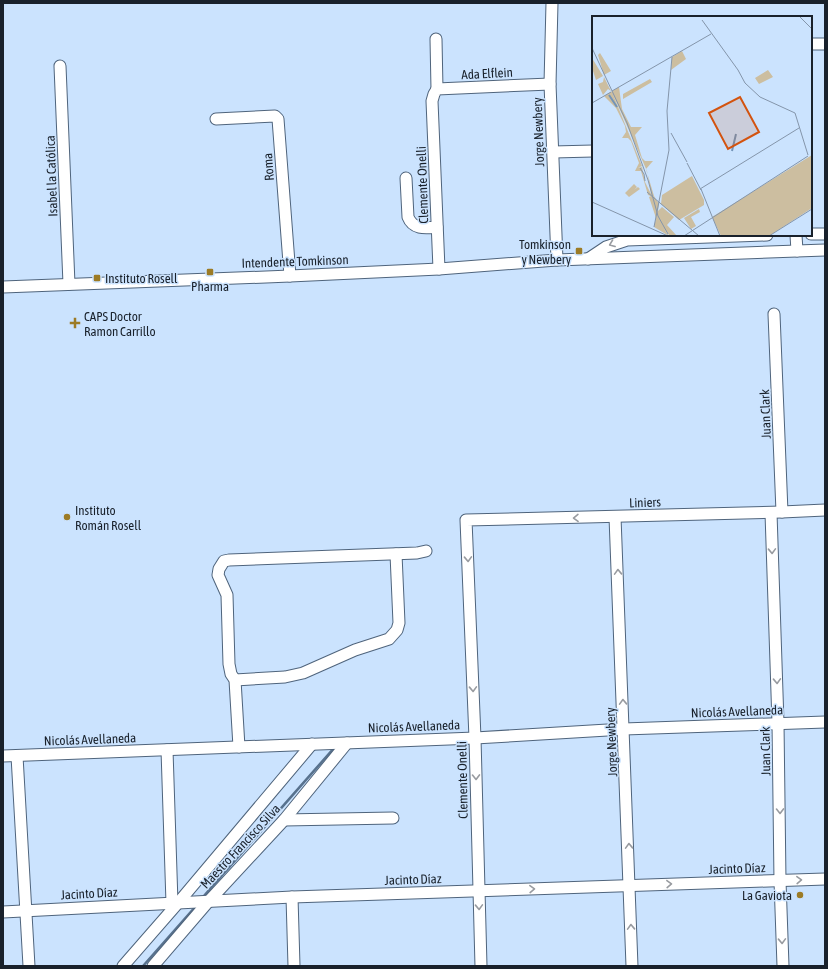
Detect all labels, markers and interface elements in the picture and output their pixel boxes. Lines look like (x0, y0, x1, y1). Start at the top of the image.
inset map (592, 16, 812, 236)
street label: Ada Elflein (461, 65, 513, 82)
street label: Jorge Newbery (530, 97, 547, 167)
street label: Isabel la Católica (43, 135, 60, 217)
street label: Clemente Onelli (414, 146, 431, 224)
street label: Roma (260, 152, 277, 181)
place label: Tomkinson y Newbery (519, 237, 572, 267)
one-way arrow (609, 240, 616, 248)
marker: Tomkinson y Newbery (574, 246, 584, 256)
street label: Intendente Tomkinson (241, 252, 349, 271)
marker: Pharma (205, 267, 215, 277)
place label: Instituto Rosell (105, 271, 178, 286)
marker: Instituto Rosell (92, 273, 102, 283)
place label: Pharma (191, 279, 229, 294)
place label: CAPS Doctor Ramon Carrillo (84, 309, 156, 339)
marker: CAPS Doctor Ramon Carrillo (69, 317, 81, 329)
street label: Juan Clark (757, 389, 774, 439)
street label: Liniers (629, 494, 661, 511)
place label: Instituto Román Rosell (75, 503, 142, 533)
marker: Instituto Román Rosell (62, 512, 72, 522)
one-way arrow (573, 514, 579, 522)
one-way arrow (768, 548, 776, 554)
one-way arrow (463, 556, 472, 562)
one-way arrow (613, 569, 622, 575)
one-way arrow (773, 678, 781, 684)
one-way arrow (469, 686, 477, 692)
one-way arrow (619, 699, 627, 705)
street label: Nicolás Avellaneda (691, 702, 783, 721)
street label: Jorge Newbery (603, 707, 620, 777)
street label: Nicolás Avellaneda (368, 717, 460, 736)
street label: Juan Clark (758, 726, 773, 776)
street label: Nicolás Avellaneda (44, 730, 136, 749)
street label: Clemente Onelli (454, 741, 471, 819)
one-way arrow (472, 774, 480, 780)
street label: Maestro Francisco Silva (197, 801, 283, 892)
one-way arrow (775, 808, 784, 814)
one-way arrow (624, 843, 633, 849)
street label: Jacinto Díaz (708, 860, 766, 877)
street label: Jacinto Díaz (384, 871, 442, 888)
one-way arrow (796, 876, 802, 884)
one-way arrow (666, 880, 672, 888)
one-way arrow (529, 884, 535, 893)
street label: Jacinto Díaz (60, 885, 118, 902)
place label: La Gaviota (742, 888, 792, 903)
marker: La Gaviota (795, 890, 805, 900)
one-way arrow (475, 904, 483, 910)
one-way arrow (627, 924, 636, 930)
one-way arrow (778, 938, 787, 944)

